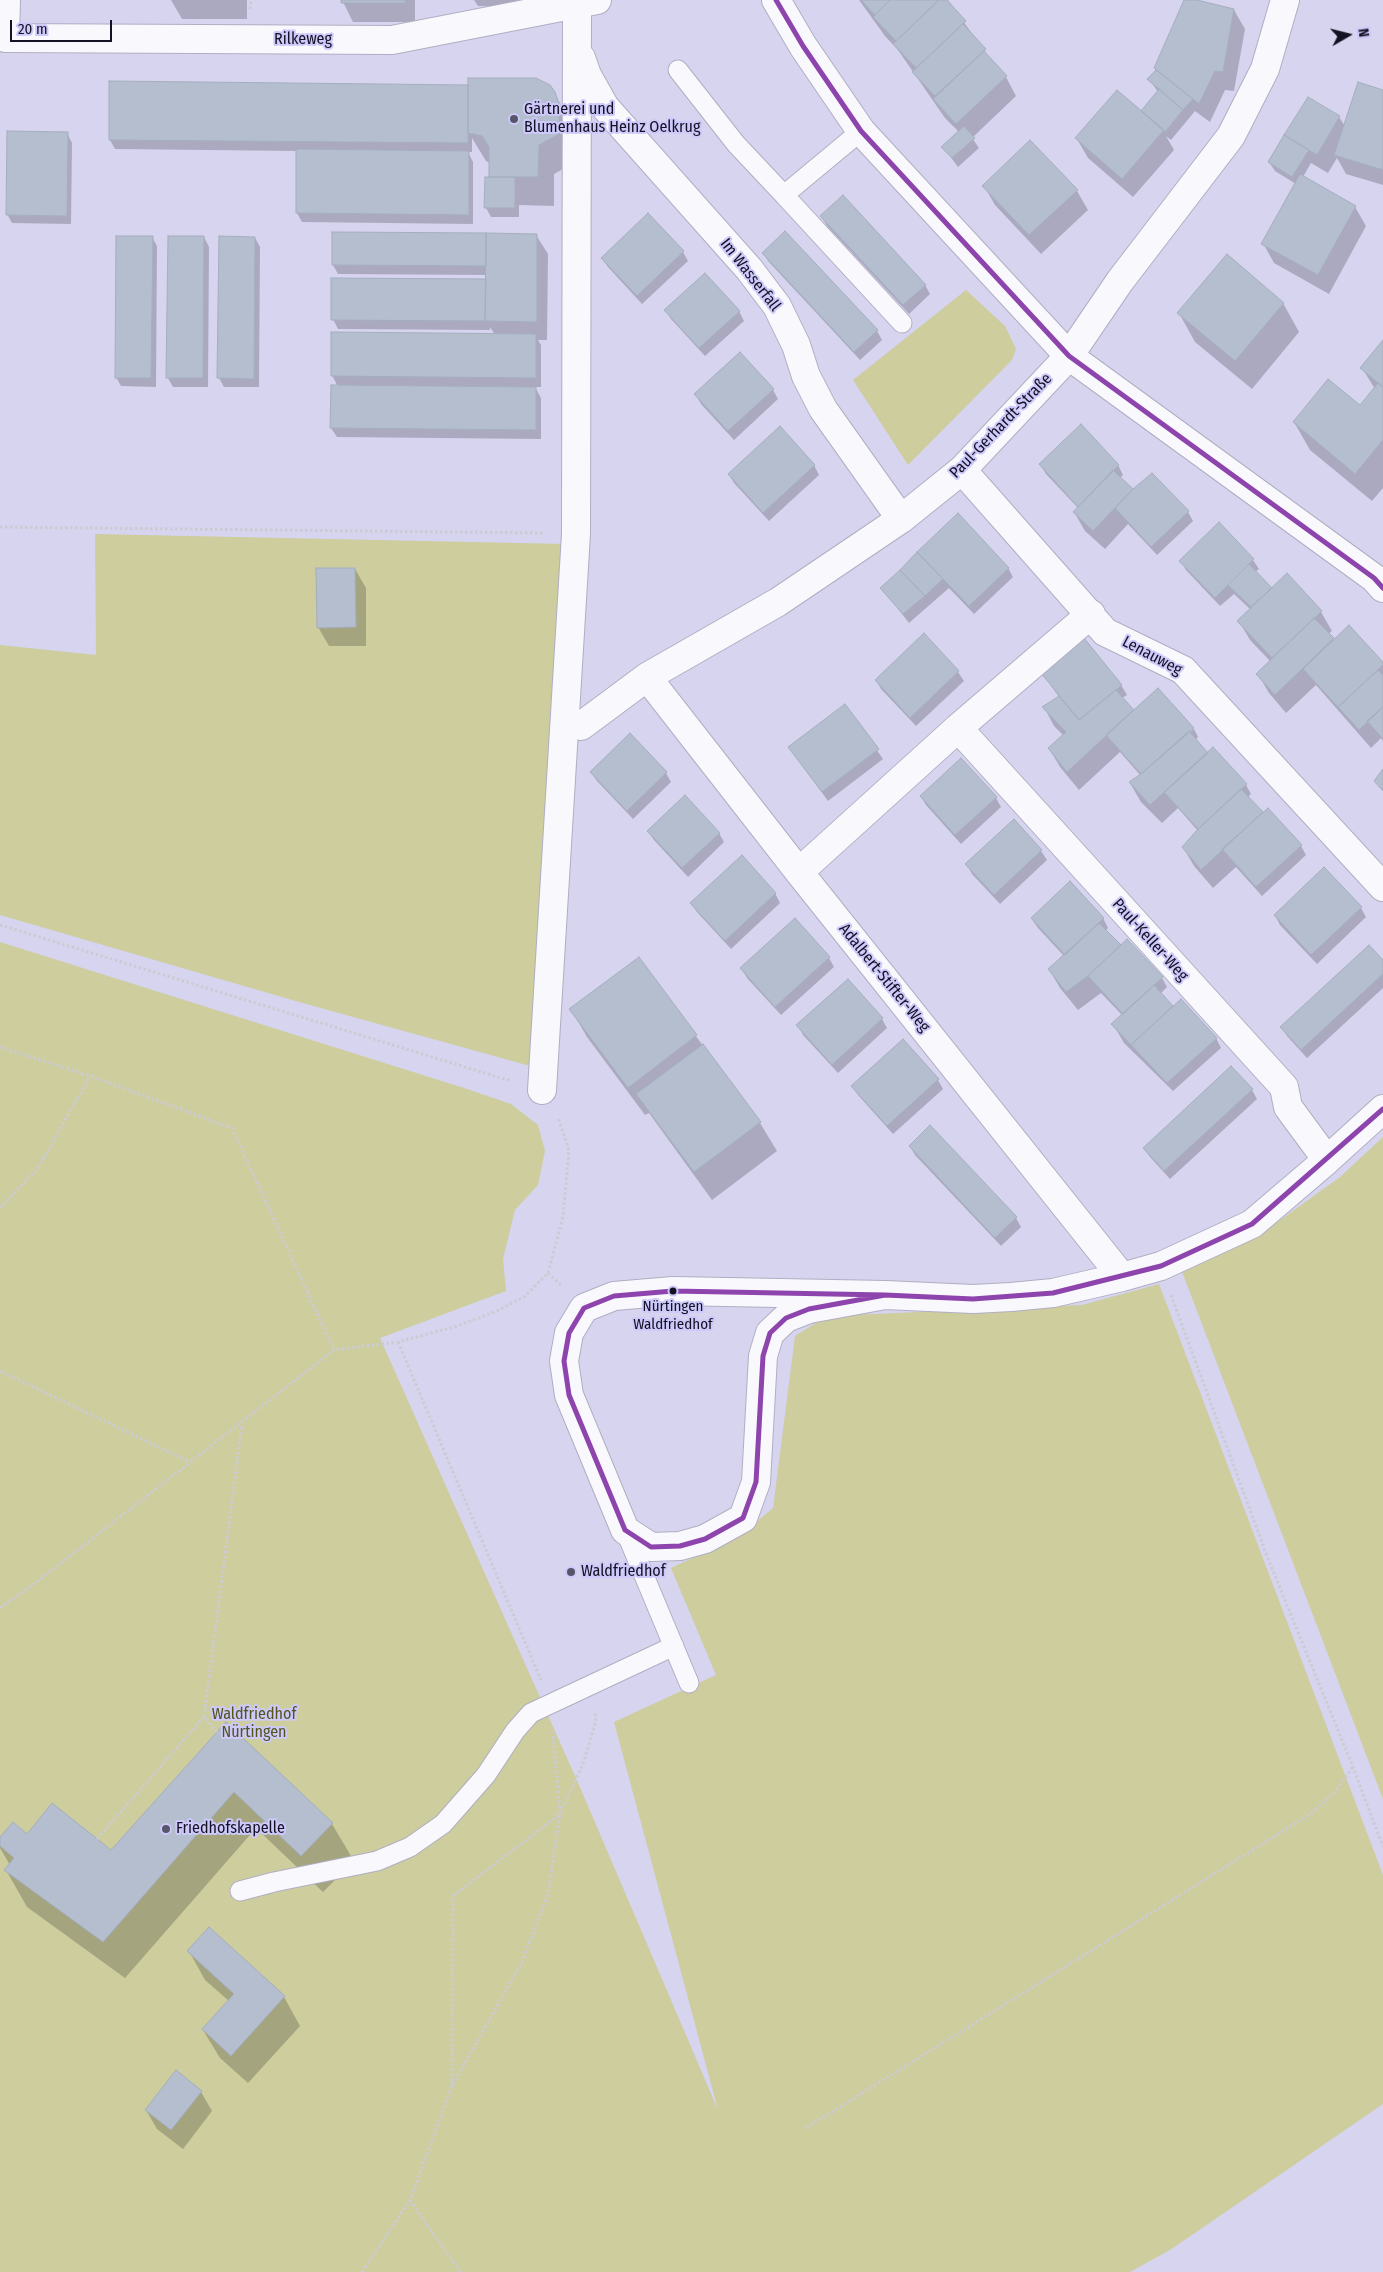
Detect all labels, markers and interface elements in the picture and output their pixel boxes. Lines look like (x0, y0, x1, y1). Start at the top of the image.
scale bar (12, 10, 115, 42)
north arrow (1323, 10, 1373, 60)
text: 20 m (18, 20, 48, 38)
text: N (1354, 27, 1372, 38)
street label: Rilkeweg (274, 30, 332, 50)
place label: Gärtnerei und Blumenhaus Heinz Oelkrug (524, 100, 700, 138)
marker: Gärtnerei und Blumenhaus Heinz Oelkrug (508, 113, 520, 125)
street label: Im Wasserfall (716, 235, 784, 315)
street label: Paul-Gerhardt-Straße (946, 369, 1056, 483)
street label: Lenauweg (1119, 632, 1185, 680)
street label: Paul-Keller-Weg (1108, 895, 1192, 985)
street label: Adalbert-Stifter-Weg (834, 920, 934, 1036)
marker: Nürtingen Waldfriedhof (668, 1286, 678, 1296)
place label: Nürtingen Waldfriedhof (633, 1298, 713, 1333)
place label: Waldfriedhof (581, 1562, 666, 1582)
marker: Waldfriedhof (565, 1566, 577, 1578)
park label: Waldfriedhof Nürtingen (212, 1705, 296, 1743)
place label: Friedhofskapelle (176, 1819, 285, 1839)
marker: Friedhofskapelle (160, 1823, 172, 1835)

